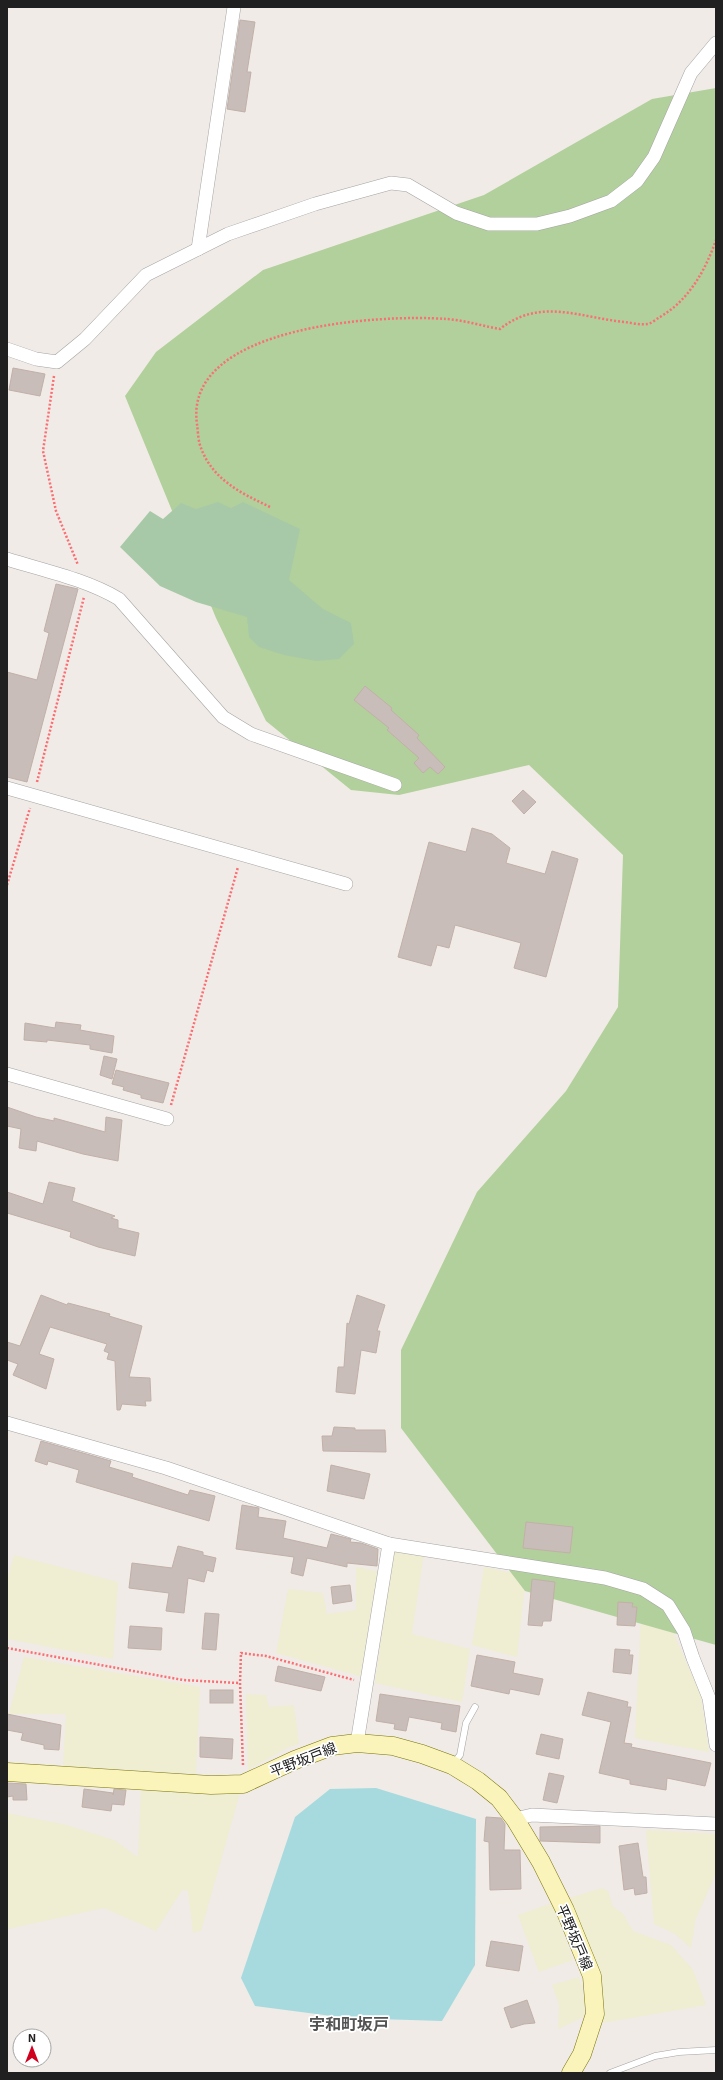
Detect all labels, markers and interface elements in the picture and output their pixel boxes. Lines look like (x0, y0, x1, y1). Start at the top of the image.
street label: 平野坂戸線 (267, 1739, 339, 1779)
street label: 平野坂戸線 (554, 1901, 596, 1973)
district label: 宇和町坂戸 (309, 2014, 389, 2033)
north arrow (12, 2028, 52, 2068)
text: N (28, 2031, 36, 2044)

